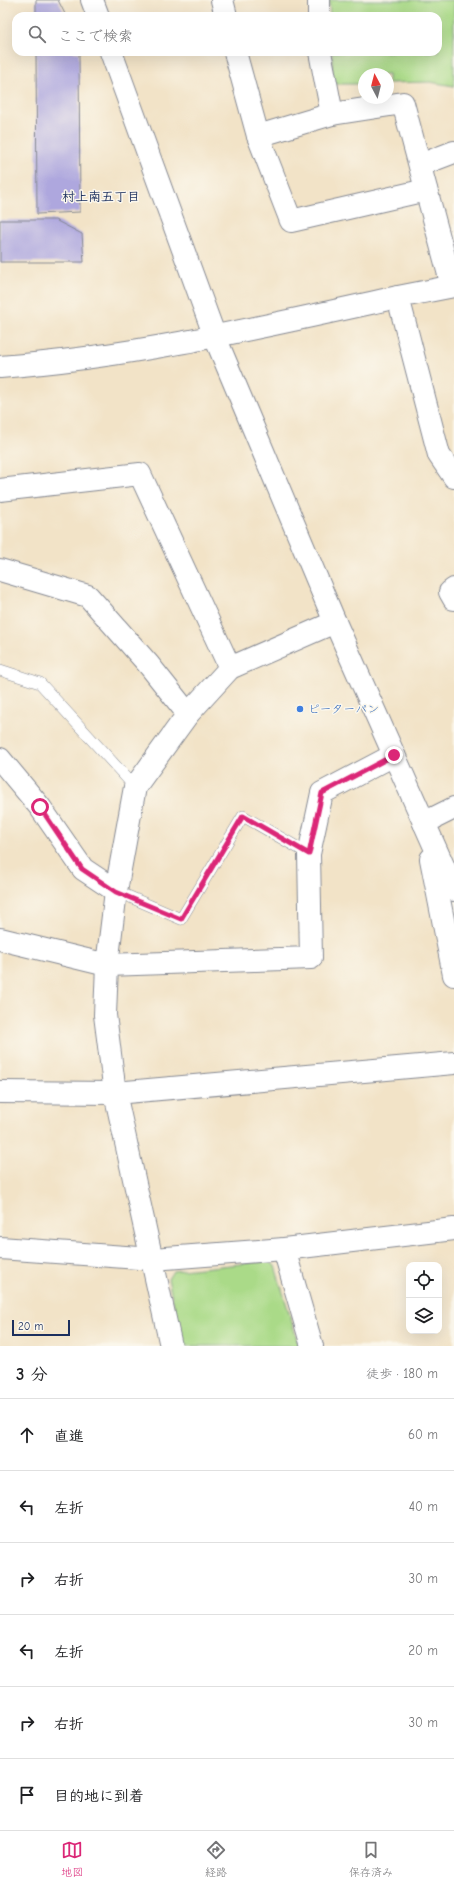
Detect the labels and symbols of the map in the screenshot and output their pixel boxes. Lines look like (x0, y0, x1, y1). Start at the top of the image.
north arrow (358, 68, 394, 104)
district label: 村上南五丁目 (62, 189, 140, 204)
place label: ピーターパン (308, 702, 379, 716)
marker: ピーターパン (295, 704, 305, 714)
route end (385, 746, 403, 764)
route start (31, 798, 49, 816)
scale bar (12, 1318, 70, 1337)

